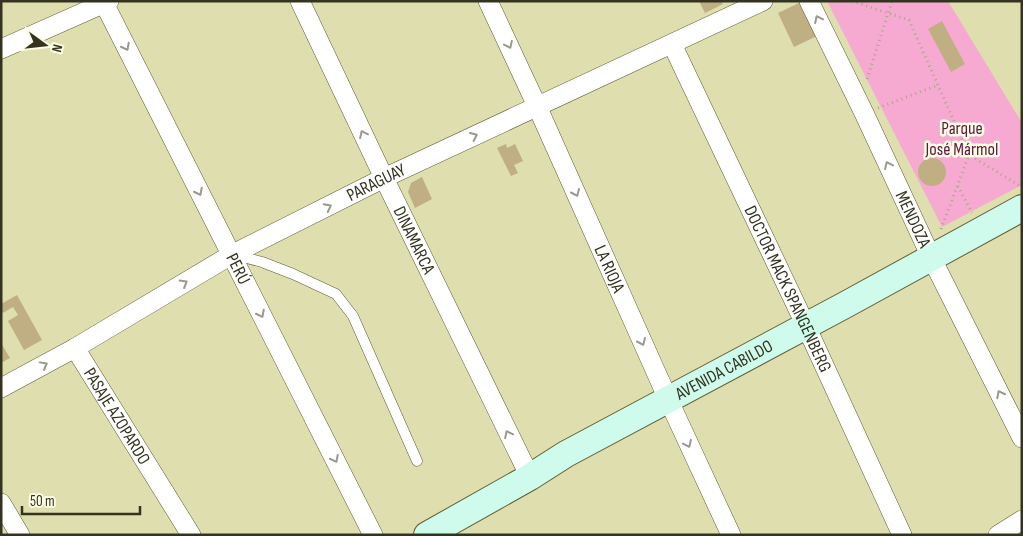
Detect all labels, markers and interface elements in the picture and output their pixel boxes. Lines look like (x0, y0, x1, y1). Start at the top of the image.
one-way arrow (813, 15, 824, 24)
north arrow (20, 20, 70, 70)
one-way arrow (502, 40, 513, 49)
one-way arrow (120, 41, 130, 50)
text: N (48, 42, 66, 54)
park label: Parque José Mármol (925, 118, 998, 160)
one-way arrow (359, 131, 369, 140)
one-way arrow (469, 132, 478, 142)
street label: PARAGUAY (343, 159, 409, 206)
one-way arrow (884, 161, 895, 170)
one-way arrow (193, 187, 203, 196)
one-way arrow (570, 188, 580, 197)
street label: MENDOZA (891, 188, 935, 251)
street label: DOCTOR MACK SPANGENBERG (739, 202, 836, 376)
one-way arrow (322, 203, 331, 213)
street label: DINAMARCA (389, 203, 439, 278)
street label: LA RIOJA (590, 242, 629, 296)
street label: PERÚ (221, 250, 255, 288)
one-way arrow (179, 279, 188, 289)
one-way arrow (255, 309, 265, 318)
street label: AVENIDA CABILDO (671, 336, 776, 405)
one-way arrow (636, 337, 646, 346)
one-way arrow (39, 361, 48, 371)
street label: PASAJE AZOPARDO (79, 364, 155, 468)
one-way arrow (996, 391, 1006, 400)
one-way arrow (504, 430, 514, 439)
one-way arrow (682, 439, 693, 448)
one-way arrow (329, 453, 339, 462)
scale bar (22, 484, 140, 516)
text: 50 m (30, 492, 55, 511)

